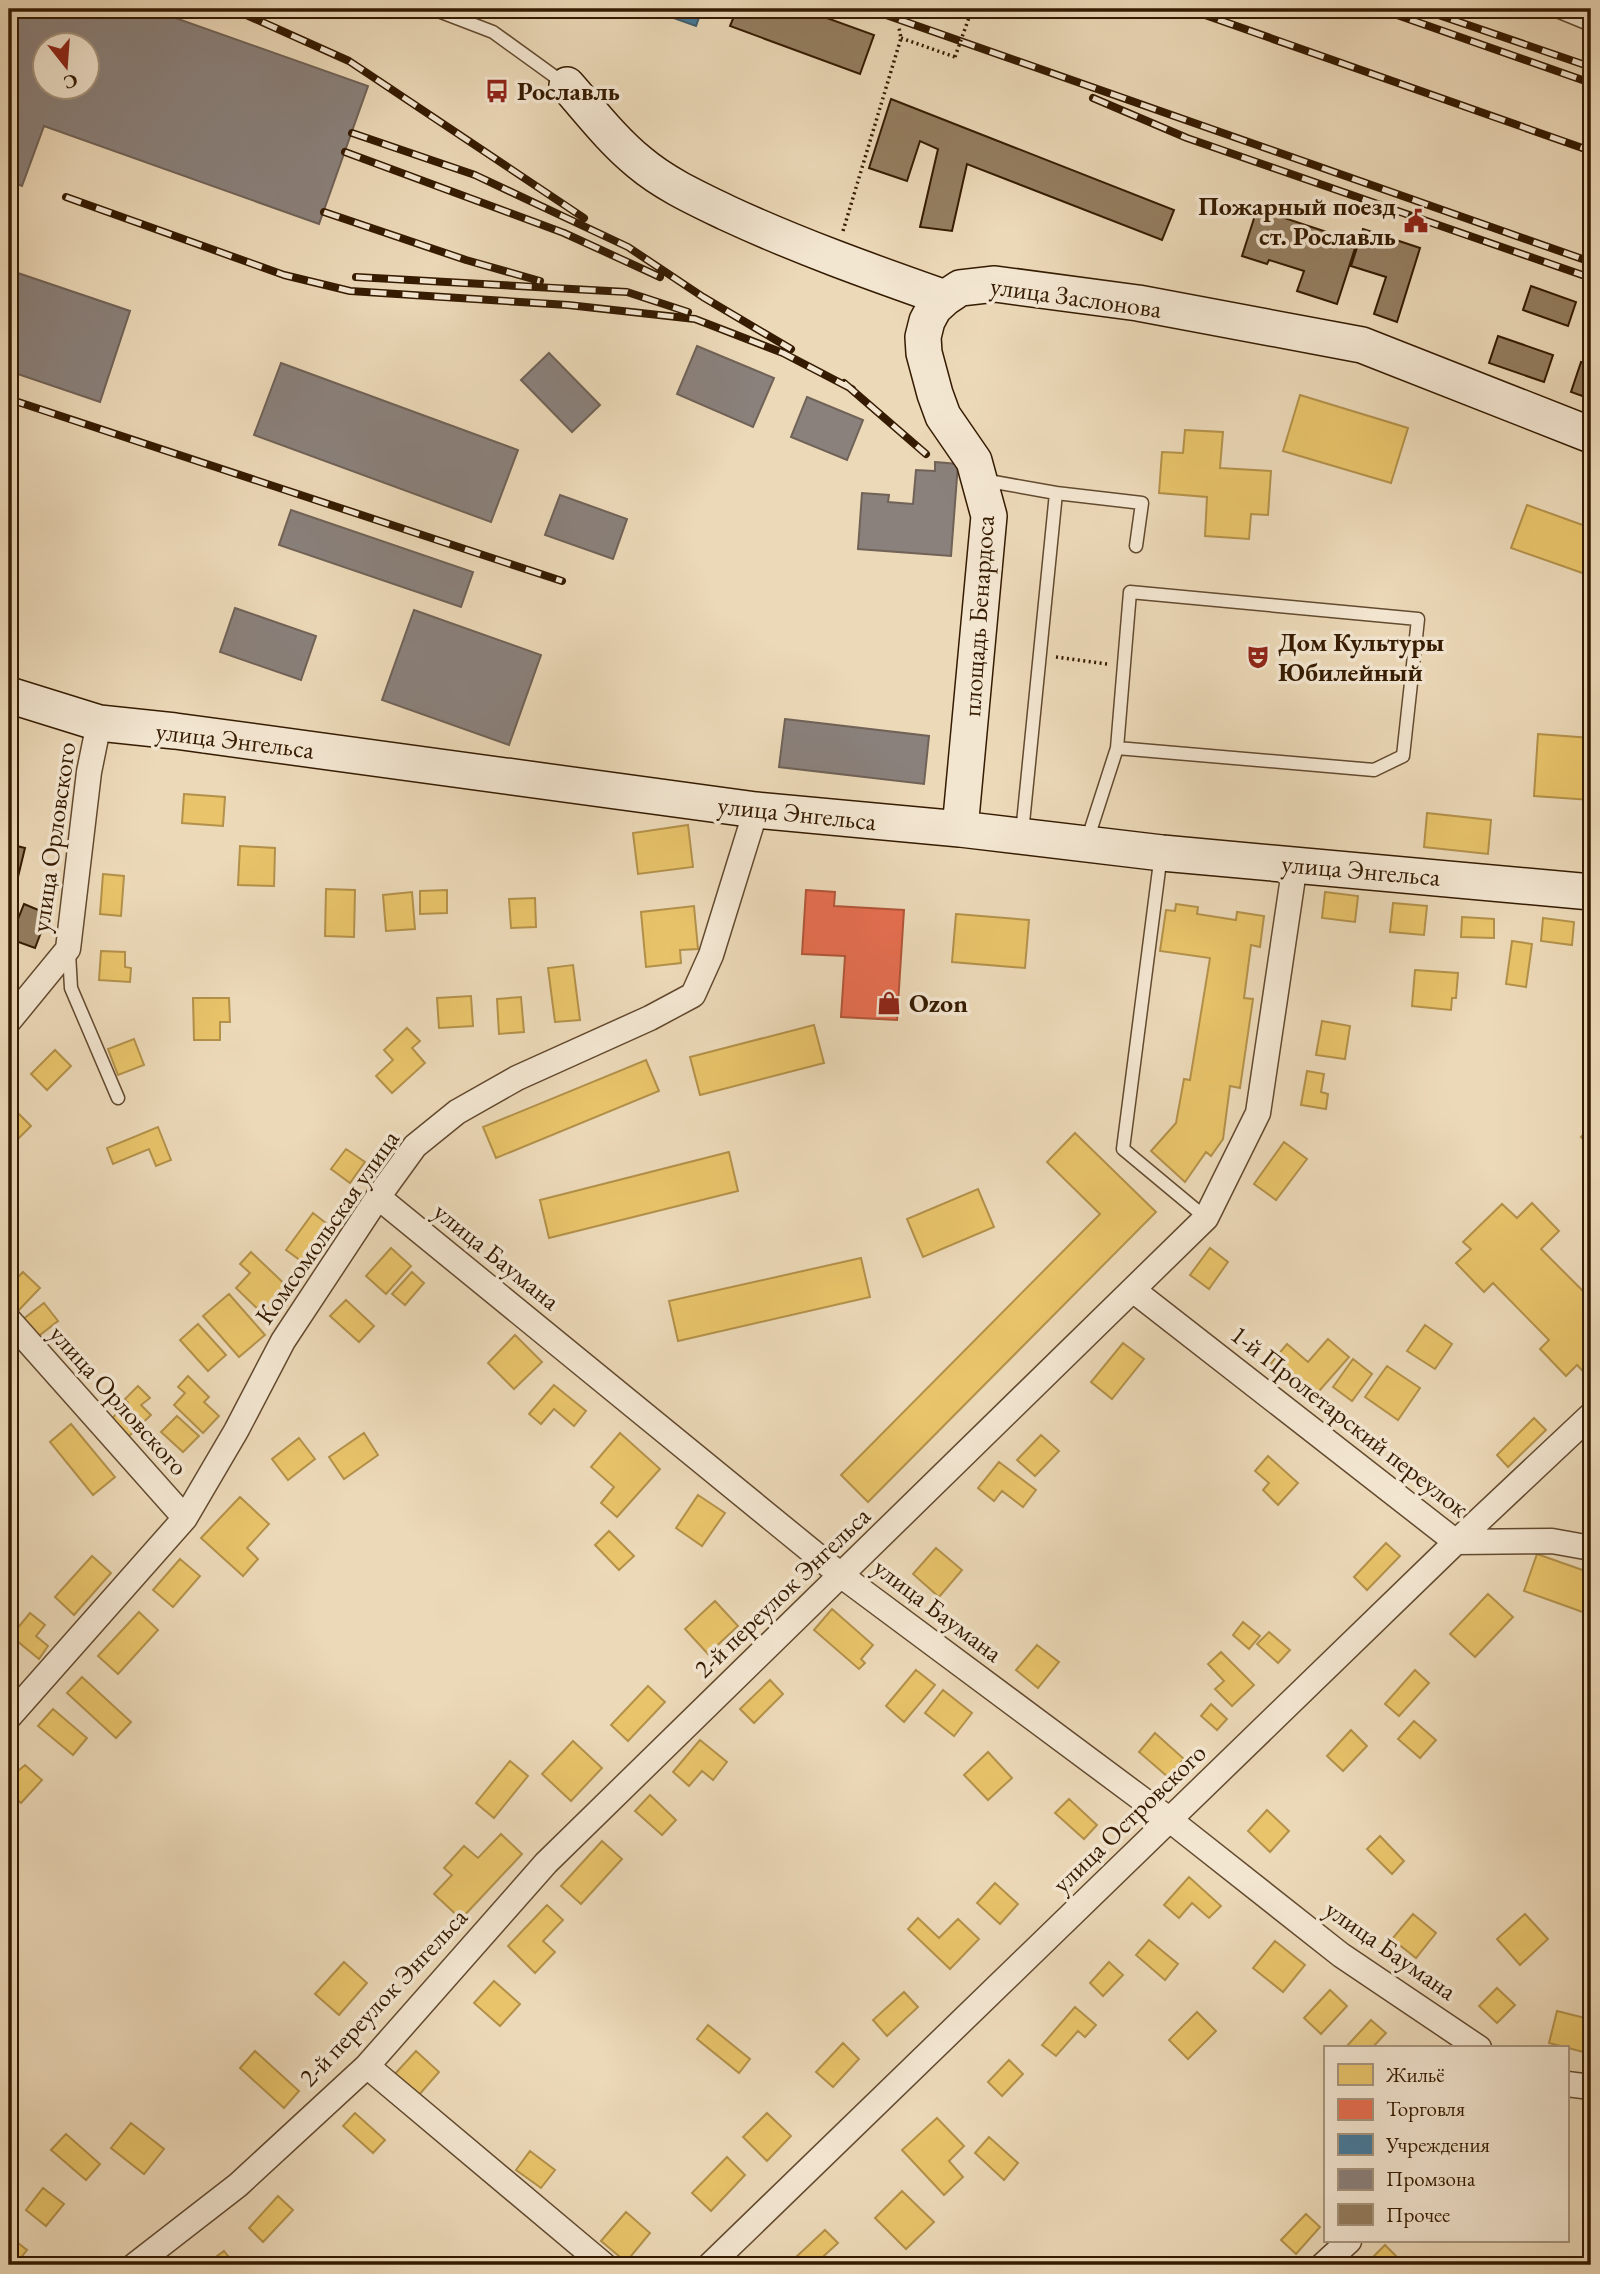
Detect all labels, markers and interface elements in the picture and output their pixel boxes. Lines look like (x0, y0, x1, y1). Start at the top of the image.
north arrow (32, 32, 102, 102)
text: С (61, 68, 81, 96)
place label: Рославль (517, 74, 620, 108)
bus stop icon: Рославль (483, 77, 511, 105)
place label: Пожарный поезд ст. Рославль (1198, 189, 1396, 253)
public building icon: Пожарный поезд ст. Рославль (1402, 207, 1430, 235)
street label: улица Заслонова (988, 268, 1164, 326)
street label: площадь Бенардоса (954, 514, 1002, 718)
place label: Дом Культуры Юбилейный (1278, 625, 1445, 689)
theatre icon: Дом Культуры Юбилейный (1244, 643, 1272, 671)
street label: улица Энгельса (154, 713, 317, 767)
street label: улица Орловского (23, 740, 83, 934)
street label: улица Энгельса (716, 788, 879, 838)
street label: улица Энгельса (1280, 846, 1442, 894)
place label: Ozon (909, 986, 968, 1020)
shop icon: Ozon (875, 989, 903, 1017)
street label: Комсомольская улица (247, 1123, 407, 1331)
street label: улица Баумана (427, 1195, 568, 1318)
street label: улица Орловского (42, 1317, 196, 1483)
street label: 1-й Пролетарский переулок (1224, 1317, 1477, 1525)
street label: 2-й переулок Энгельса (687, 1499, 878, 1685)
street label: улица Баумана (867, 1550, 1010, 1670)
street label: улица Островского (1045, 1736, 1213, 1900)
street label: улица Баумана (1318, 1892, 1464, 2008)
street label: 2-й переулок Энгельса (291, 1900, 475, 2094)
legend (1324, 2046, 1568, 2242)
text: Жильё (1385, 2061, 1445, 2088)
text: Торговля (1386, 2095, 1465, 2122)
text: Учреждения (1385, 2131, 1490, 2158)
text: Промзона (1386, 2165, 1476, 2192)
text: Прочее (1386, 2201, 1450, 2228)

